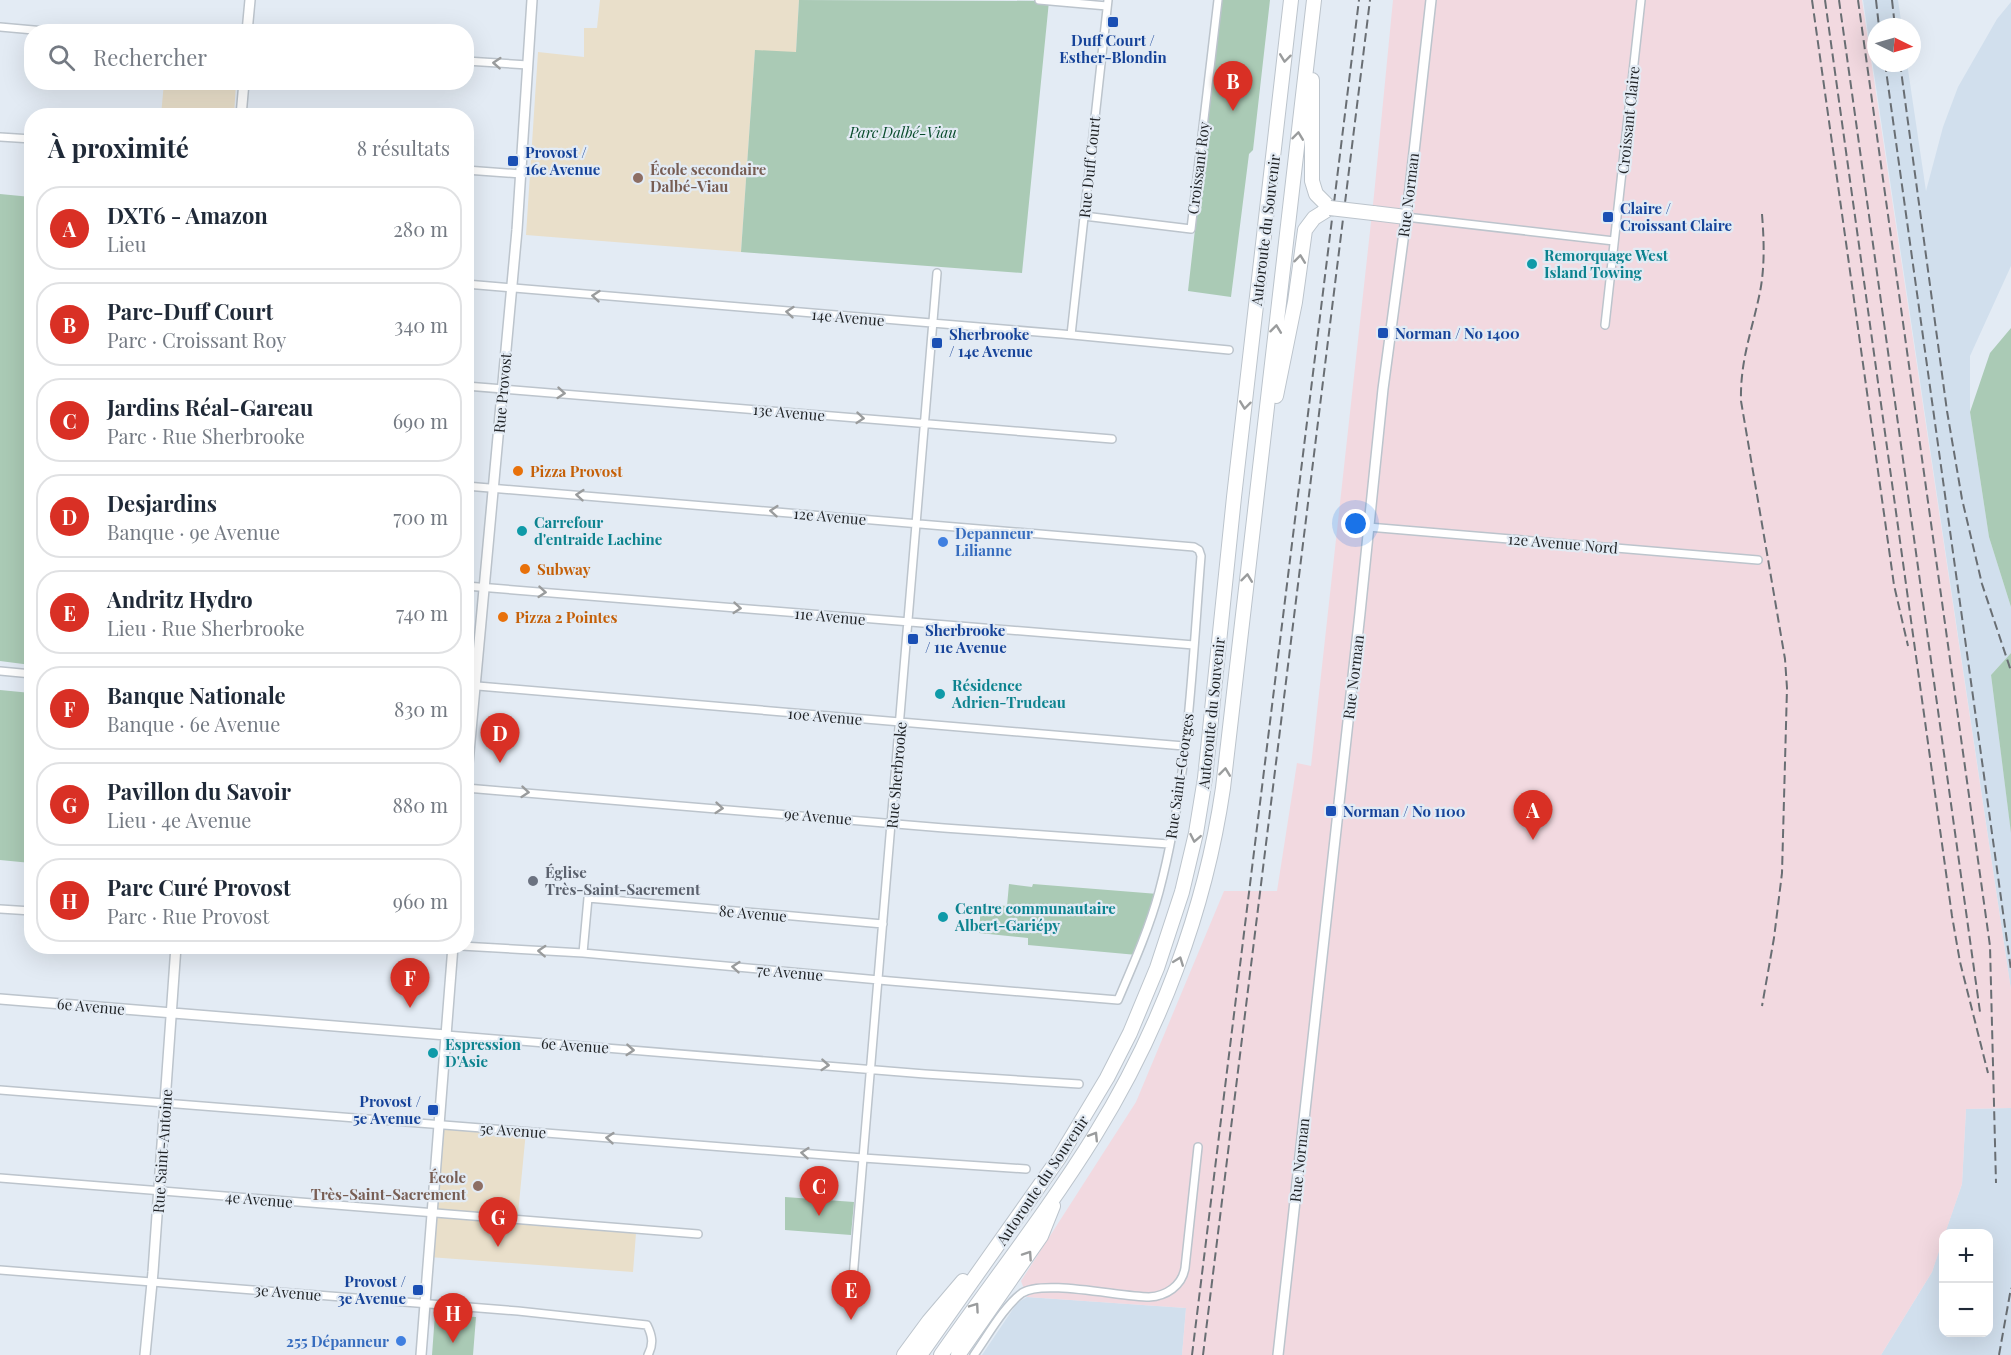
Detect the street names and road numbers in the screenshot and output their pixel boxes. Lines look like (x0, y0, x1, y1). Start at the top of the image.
street label: Croissant Claire (1612, 65, 1644, 175)
street label: Rue Duff Court (1074, 115, 1104, 219)
street label: Croissant Roy (1182, 120, 1214, 216)
street label: Rue Norman (1393, 152, 1423, 238)
street label: Autoroute du Souvenir (1246, 153, 1284, 308)
street label: 14e Avenue (811, 304, 885, 330)
street label: Rue Provost (489, 351, 516, 434)
street label: 13e Avenue (752, 399, 826, 425)
street label: 12e Avenue (793, 503, 867, 529)
street label: 12e Avenue Nord (1507, 528, 1619, 558)
street label: 11e Avenue (794, 603, 866, 629)
street label: Rue Norman (1338, 634, 1368, 720)
street label: Autoroute du Souvenir (1193, 636, 1229, 791)
street label: 10e Avenue (787, 703, 863, 729)
street label: Rue Saint-Georges (1160, 712, 1198, 840)
street label: Rue Sherbrooke (881, 721, 911, 829)
street label: 9e Avenue (783, 803, 853, 829)
street label: 8e Avenue (718, 900, 788, 926)
street label: 7e Avenue (756, 959, 824, 985)
street label: 6e Avenue (56, 993, 126, 1019)
street label: 6e Avenue (540, 1033, 610, 1057)
street label: Rue Saint-Antoine (148, 1088, 176, 1214)
street label: Autoroute du Souvenir (991, 1111, 1093, 1250)
street label: Rue Norman (1285, 1117, 1313, 1203)
street label: 5e Avenue (479, 1118, 547, 1142)
street label: 4e Avenue (224, 1186, 294, 1212)
street label: 3e Avenue (254, 1279, 322, 1305)

